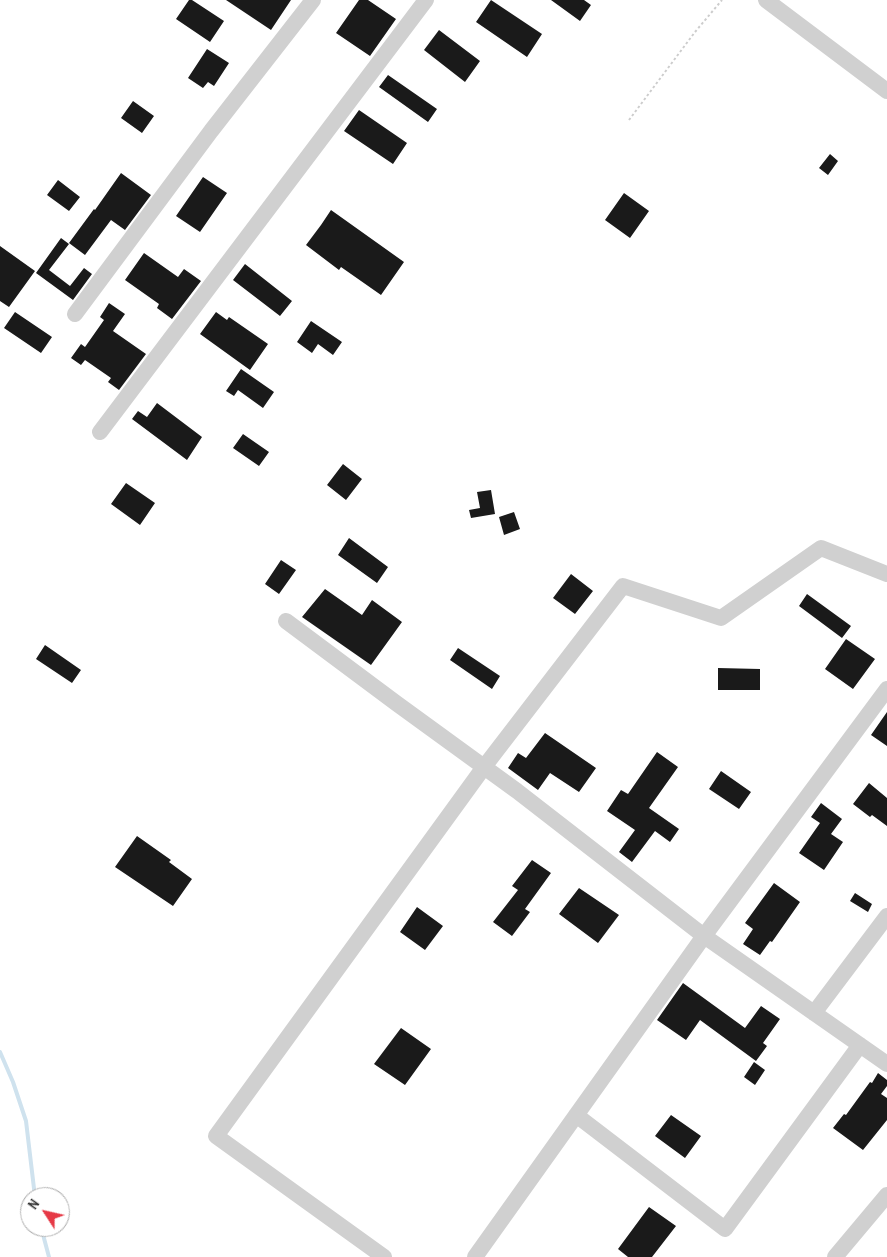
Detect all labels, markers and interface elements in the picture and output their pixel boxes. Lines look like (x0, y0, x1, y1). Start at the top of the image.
north arrow (20, 1187, 70, 1237)
text: N (24, 1195, 43, 1213)

